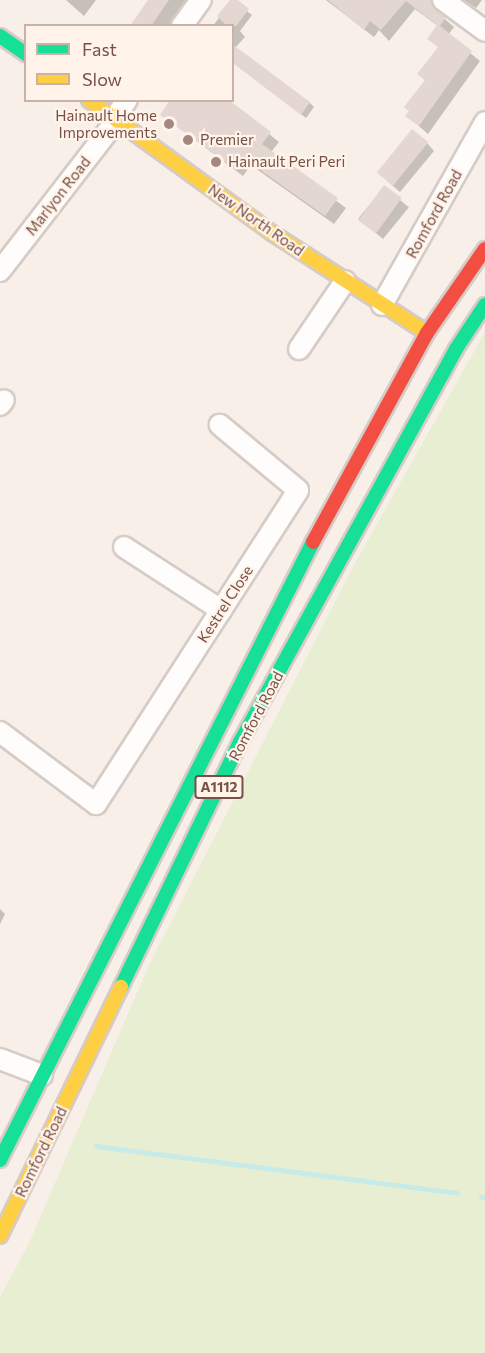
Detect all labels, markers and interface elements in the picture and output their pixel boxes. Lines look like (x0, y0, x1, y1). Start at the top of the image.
legend (24, 24, 234, 102)
text: Fast (82, 38, 117, 60)
text: Slow (82, 68, 122, 90)
place label: Hainault Home Improvements (55, 106, 157, 141)
marker: Hainault Home Improvements (162, 117, 176, 131)
place label: Premier (200, 131, 254, 149)
marker: Premier (181, 133, 195, 147)
street label: Marlyon Road (22, 153, 94, 239)
place label: Hainault Peri Peri (228, 153, 345, 171)
marker: Hainault Peri Peri (209, 155, 223, 169)
street label: Romford Road (402, 167, 466, 261)
street label: New North Road (205, 180, 307, 260)
street label: Kestrel Close (193, 562, 257, 646)
street label: Romford Road (225, 668, 287, 764)
road number: A1112 (194, 776, 244, 798)
street label: Romford Road (11, 1104, 71, 1200)

